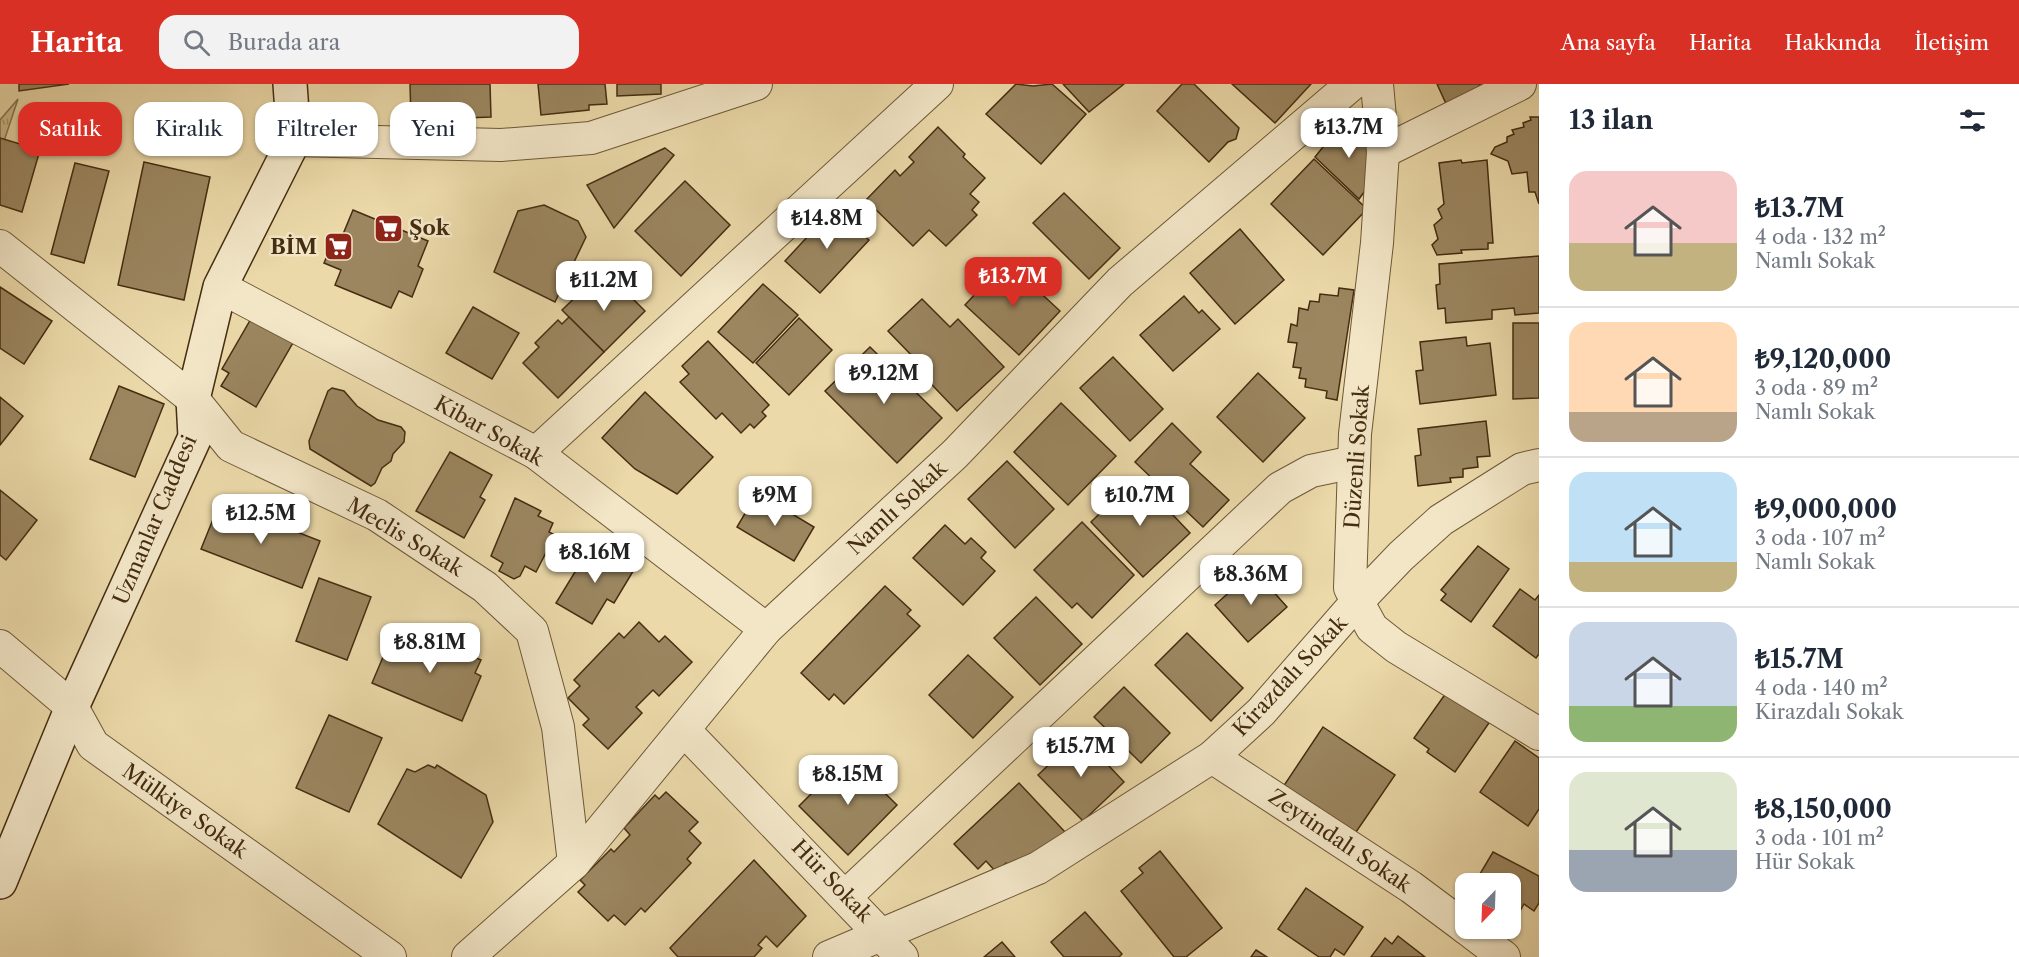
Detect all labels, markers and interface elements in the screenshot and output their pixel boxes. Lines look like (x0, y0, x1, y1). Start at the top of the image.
search box (159, 15, 579, 69)
text: Harita (30, 25, 123, 59)
icon: search (180, 26, 213, 59)
text: Burada ara (228, 29, 340, 56)
text: Ana sayfa (1561, 30, 1656, 55)
text: Harita (1689, 30, 1752, 55)
text: Hakkında (1785, 30, 1881, 55)
text: İletişim (1914, 30, 1989, 55)
chip: Satılık (18, 102, 122, 156)
chip: Kiralık (134, 102, 243, 156)
chip: Filtreler (255, 102, 378, 156)
chip: Yeni (390, 102, 476, 156)
text: 13 ilan (1569, 104, 1653, 136)
icon: filters (1956, 104, 1989, 137)
pin: ₺13.7M (1300, 108, 1398, 159)
text: ₺13.7M (1315, 115, 1383, 139)
text: ₺13.7M (1755, 192, 1844, 224)
icon: home (1617, 195, 1689, 267)
pin: ₺14.8M (778, 199, 876, 250)
text: ₺14.8M (791, 206, 863, 230)
supermarket icon: Şok (372, 212, 404, 244)
place label: Şok (409, 215, 451, 240)
text: 4 oda · 132 m² (1755, 225, 1886, 249)
supermarket icon: BİM (322, 231, 354, 263)
place label: BİM (270, 234, 317, 259)
text: Namlı Sokak (1755, 249, 1875, 273)
pin: ₺13.7M (964, 257, 1062, 308)
pin: ₺11.2M (555, 261, 653, 312)
text: ₺13.7M (979, 264, 1047, 288)
text: ₺11.2M (570, 268, 638, 292)
text: ₺9,120,000 (1755, 343, 1891, 375)
icon: home (1617, 346, 1689, 418)
pin: ₺9.12M (835, 354, 933, 405)
text: ₺9.12M (849, 361, 919, 385)
text: 3 oda · 89 m² (1755, 376, 1878, 400)
street label: Düzenli Sokak (1339, 383, 1374, 530)
street label: Kibar Sokak (430, 390, 549, 471)
text: Namlı Sokak (1755, 400, 1875, 424)
street label: Uzmanlar Caddesi (108, 431, 202, 608)
street label: Namlı Sokak (842, 455, 952, 560)
pin: ₺9M (746, 476, 804, 527)
pin: ₺10.7M (1091, 476, 1189, 527)
text: ₺9M (753, 483, 797, 507)
text: ₺10.7M (1105, 483, 1175, 507)
street label: Meclis Sokak (343, 492, 469, 582)
text: ₺9,000,000 (1755, 493, 1897, 525)
pin: ₺12.5M (212, 494, 310, 545)
icon: home (1617, 496, 1689, 568)
text: ₺12.5M (226, 501, 296, 525)
text: 3 oda · 107 m² (1755, 526, 1885, 550)
pin: ₺8.16M (546, 533, 644, 584)
text: ₺8.16M (559, 540, 631, 564)
text: Namlı Sokak (1755, 550, 1875, 574)
pin: ₺8.36M (1202, 555, 1300, 606)
text: ₺8.36M (1214, 562, 1288, 586)
street label: Kirazdalı Sokak (1227, 610, 1353, 741)
pin: ₺8.81M (381, 623, 479, 674)
text: ₺8.81M (394, 630, 466, 654)
text: ₺15.7M (1755, 643, 1844, 675)
icon: home (1617, 646, 1689, 718)
text: 4 oda · 140 m² (1755, 676, 1888, 700)
text: Kirazdalı Sokak (1755, 700, 1903, 724)
pin: ₺15.7M (1032, 727, 1130, 778)
text: ₺15.7M (1047, 734, 1115, 758)
pin: ₺8.15M (799, 755, 897, 806)
street label: Mülkiye Sokak (118, 758, 253, 863)
text: ₺8.15M (813, 762, 883, 786)
street label: Zeytindalı Sokak (1264, 784, 1417, 898)
text: ₺8,150,000 (1755, 793, 1892, 825)
icon: home (1617, 796, 1689, 868)
text: 3 oda · 101 m² (1755, 826, 1884, 850)
street label: Hür Sokak (787, 834, 878, 928)
text: Hür Sokak (1755, 850, 1855, 874)
north arrow (1455, 873, 1521, 939)
map controls (1455, 873, 1521, 939)

